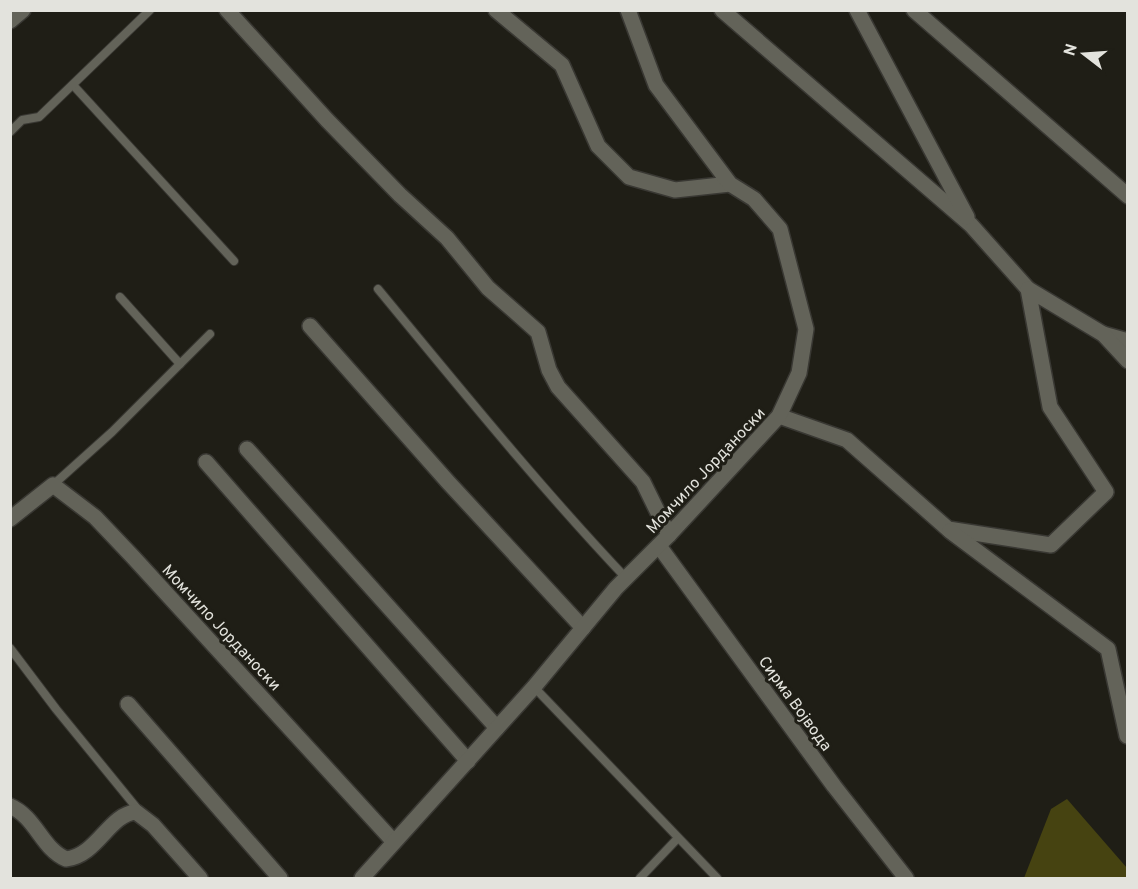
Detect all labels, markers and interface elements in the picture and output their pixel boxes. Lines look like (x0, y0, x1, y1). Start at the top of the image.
north arrow (1054, 24, 1114, 84)
text: N (1060, 42, 1083, 59)
street label: Момчило Јорданоски (643, 404, 770, 539)
street label: Момчило Јорданоски (157, 561, 284, 696)
street label: Сирма Војвода (753, 653, 836, 756)

